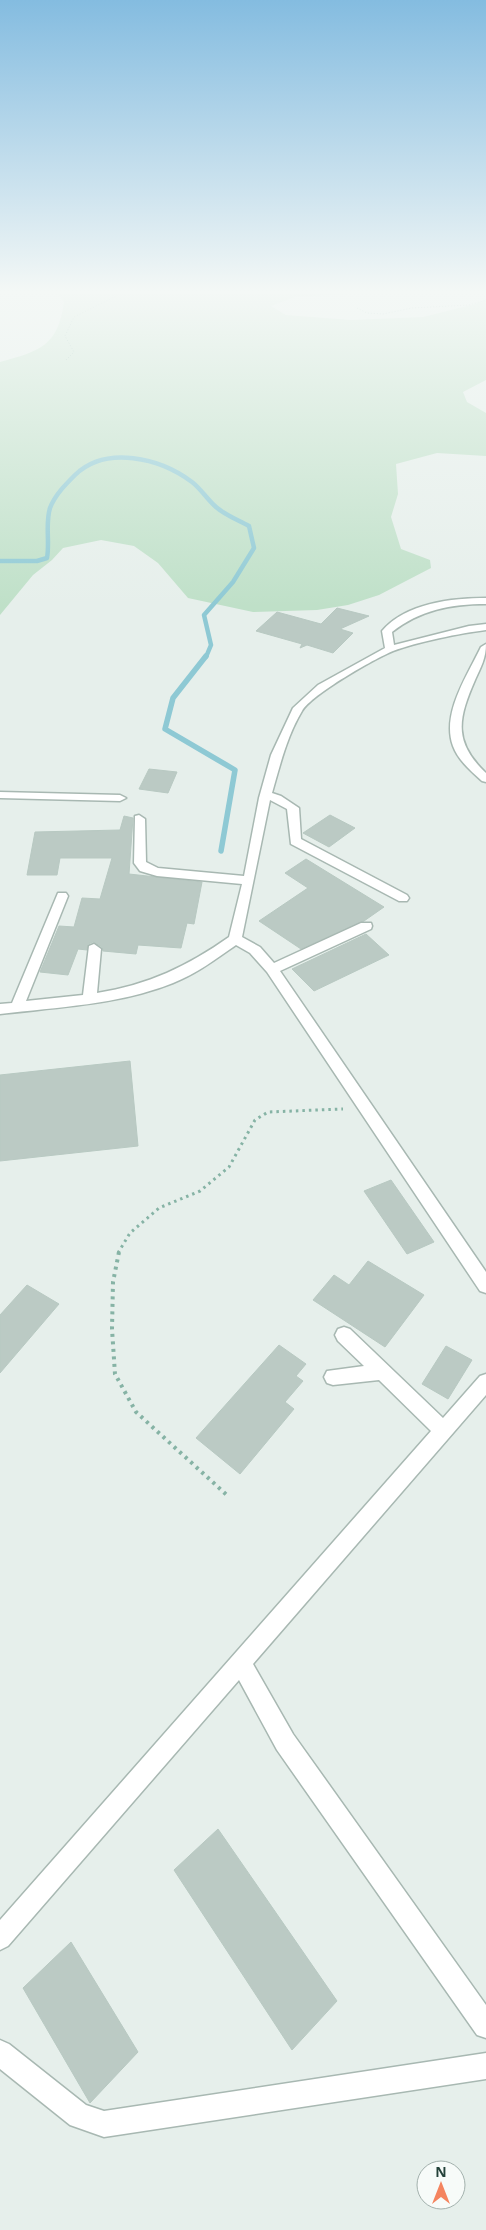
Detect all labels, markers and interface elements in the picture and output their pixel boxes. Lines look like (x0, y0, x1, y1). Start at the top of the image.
north arrow (416, 2160, 466, 2210)
text: N (435, 2162, 447, 2181)

